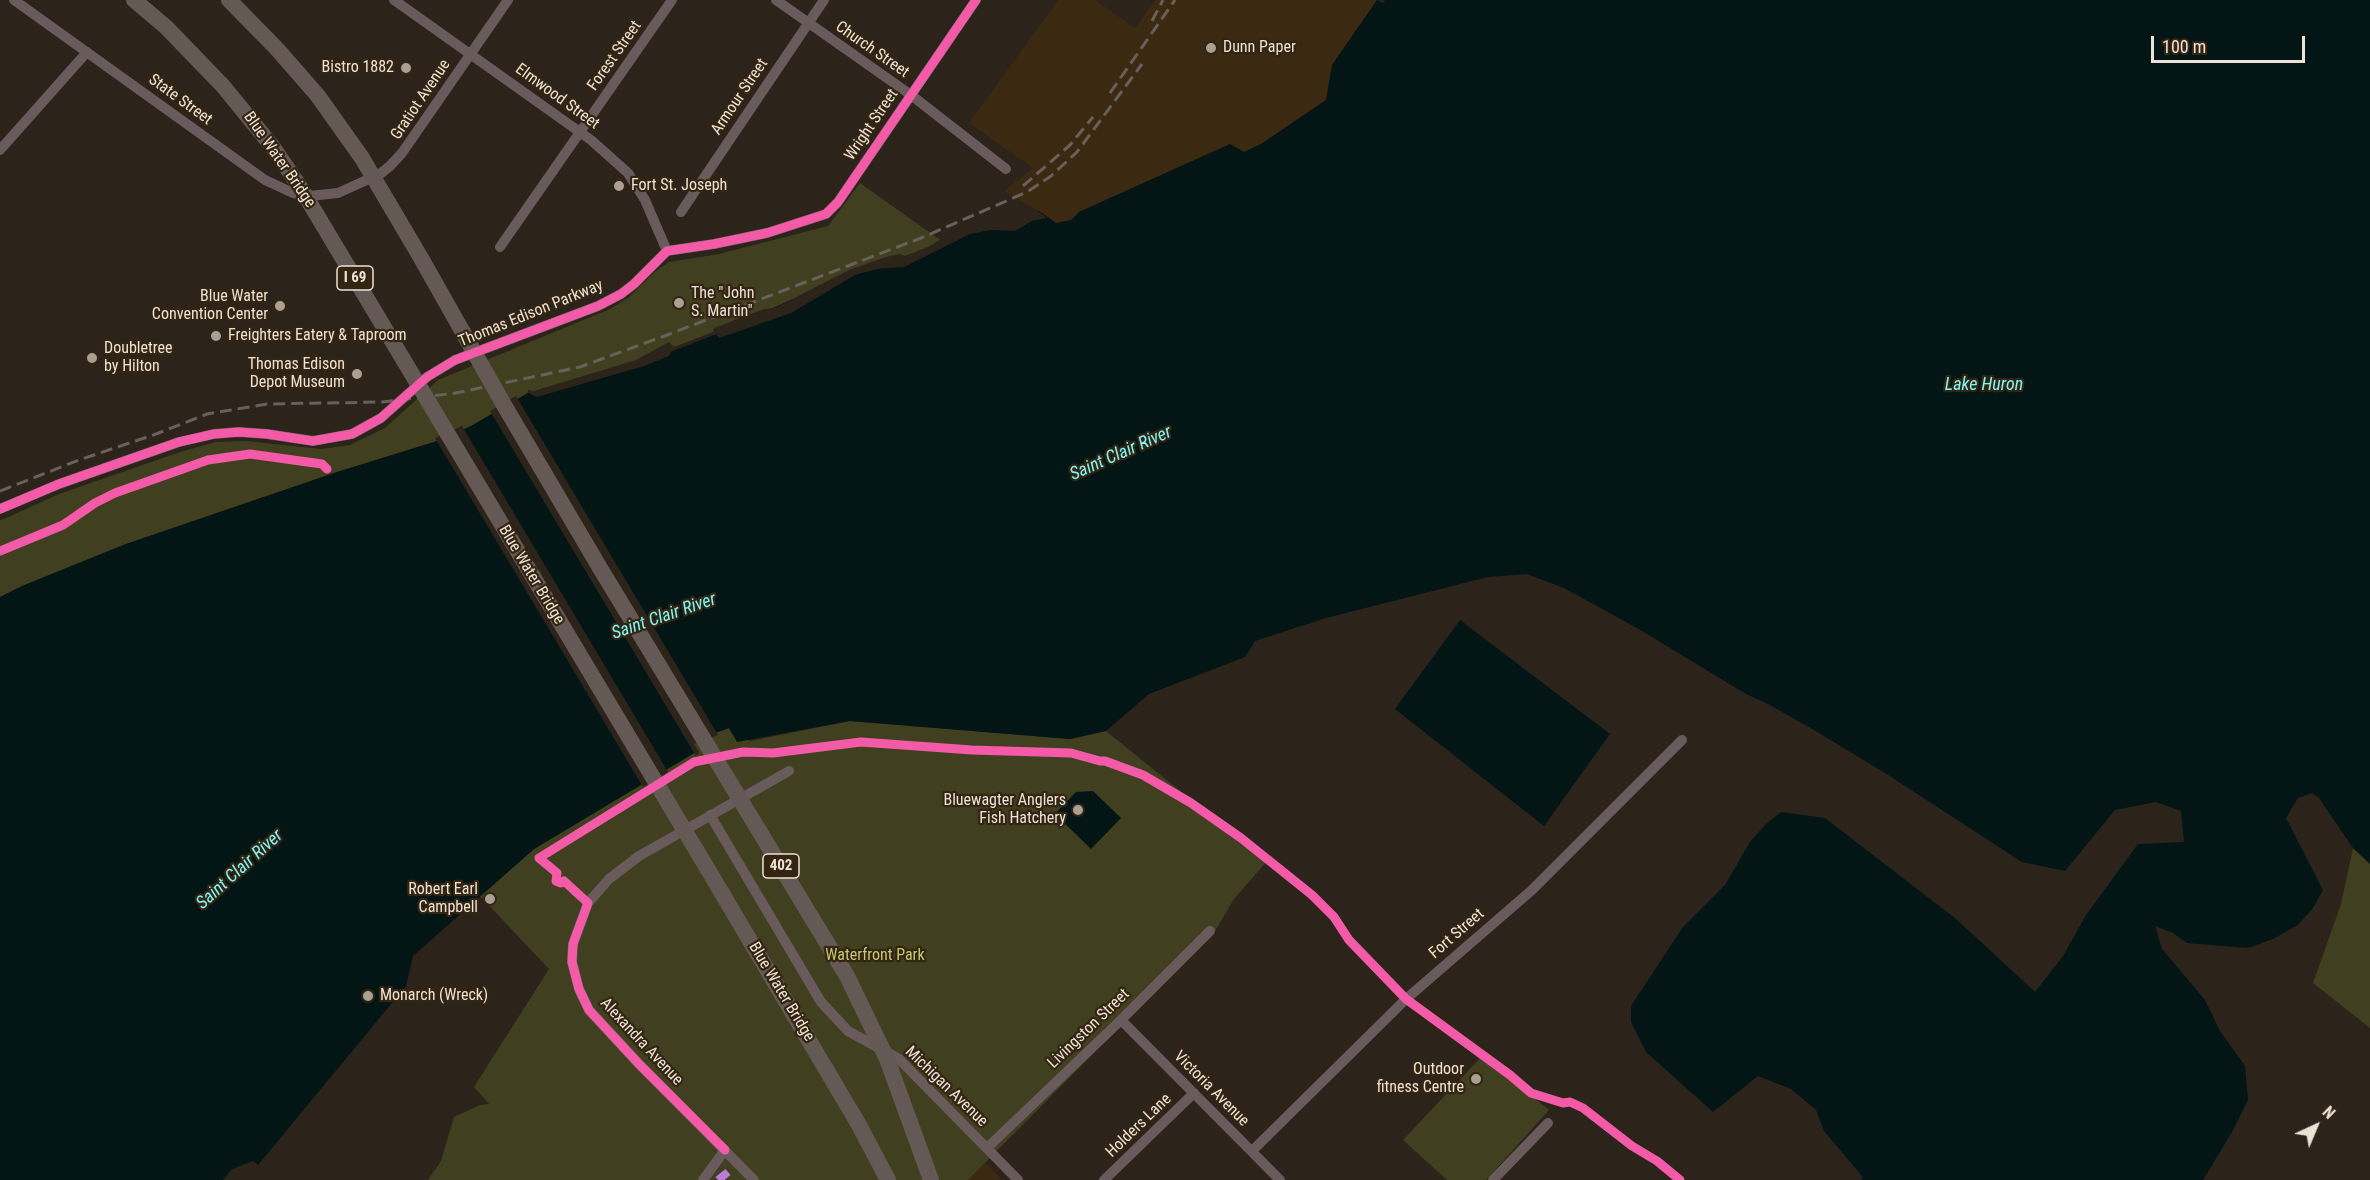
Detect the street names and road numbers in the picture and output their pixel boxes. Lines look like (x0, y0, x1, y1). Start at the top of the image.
street label: Forest Street (584, 17, 646, 95)
street label: Church Street (831, 18, 913, 82)
street label: Armour Street (707, 55, 773, 139)
street label: Gratiot Avenue (387, 56, 455, 144)
street label: Elmwood Street (511, 60, 603, 134)
street label: State Street (144, 70, 216, 130)
street label: Wright Street (841, 86, 903, 164)
street label: Blue Water Bridge (239, 108, 319, 212)
road number: I 69 (337, 266, 373, 290)
street label: Thomas Edison Parkway (456, 276, 606, 352)
street label: Blue Water Bridge (494, 522, 568, 628)
road number: 402 (763, 854, 799, 878)
street label: Fort Street (1426, 905, 1488, 963)
street label: Blue Water Bridge (744, 939, 818, 1045)
street label: Livingston Street (1044, 985, 1134, 1073)
street label: Alexandra Avenue (596, 994, 686, 1090)
street label: Michigan Avenue (901, 1043, 991, 1131)
street label: Victoria Avenue (1169, 1047, 1253, 1131)
street label: Holders Lane (1102, 1090, 1176, 1162)

